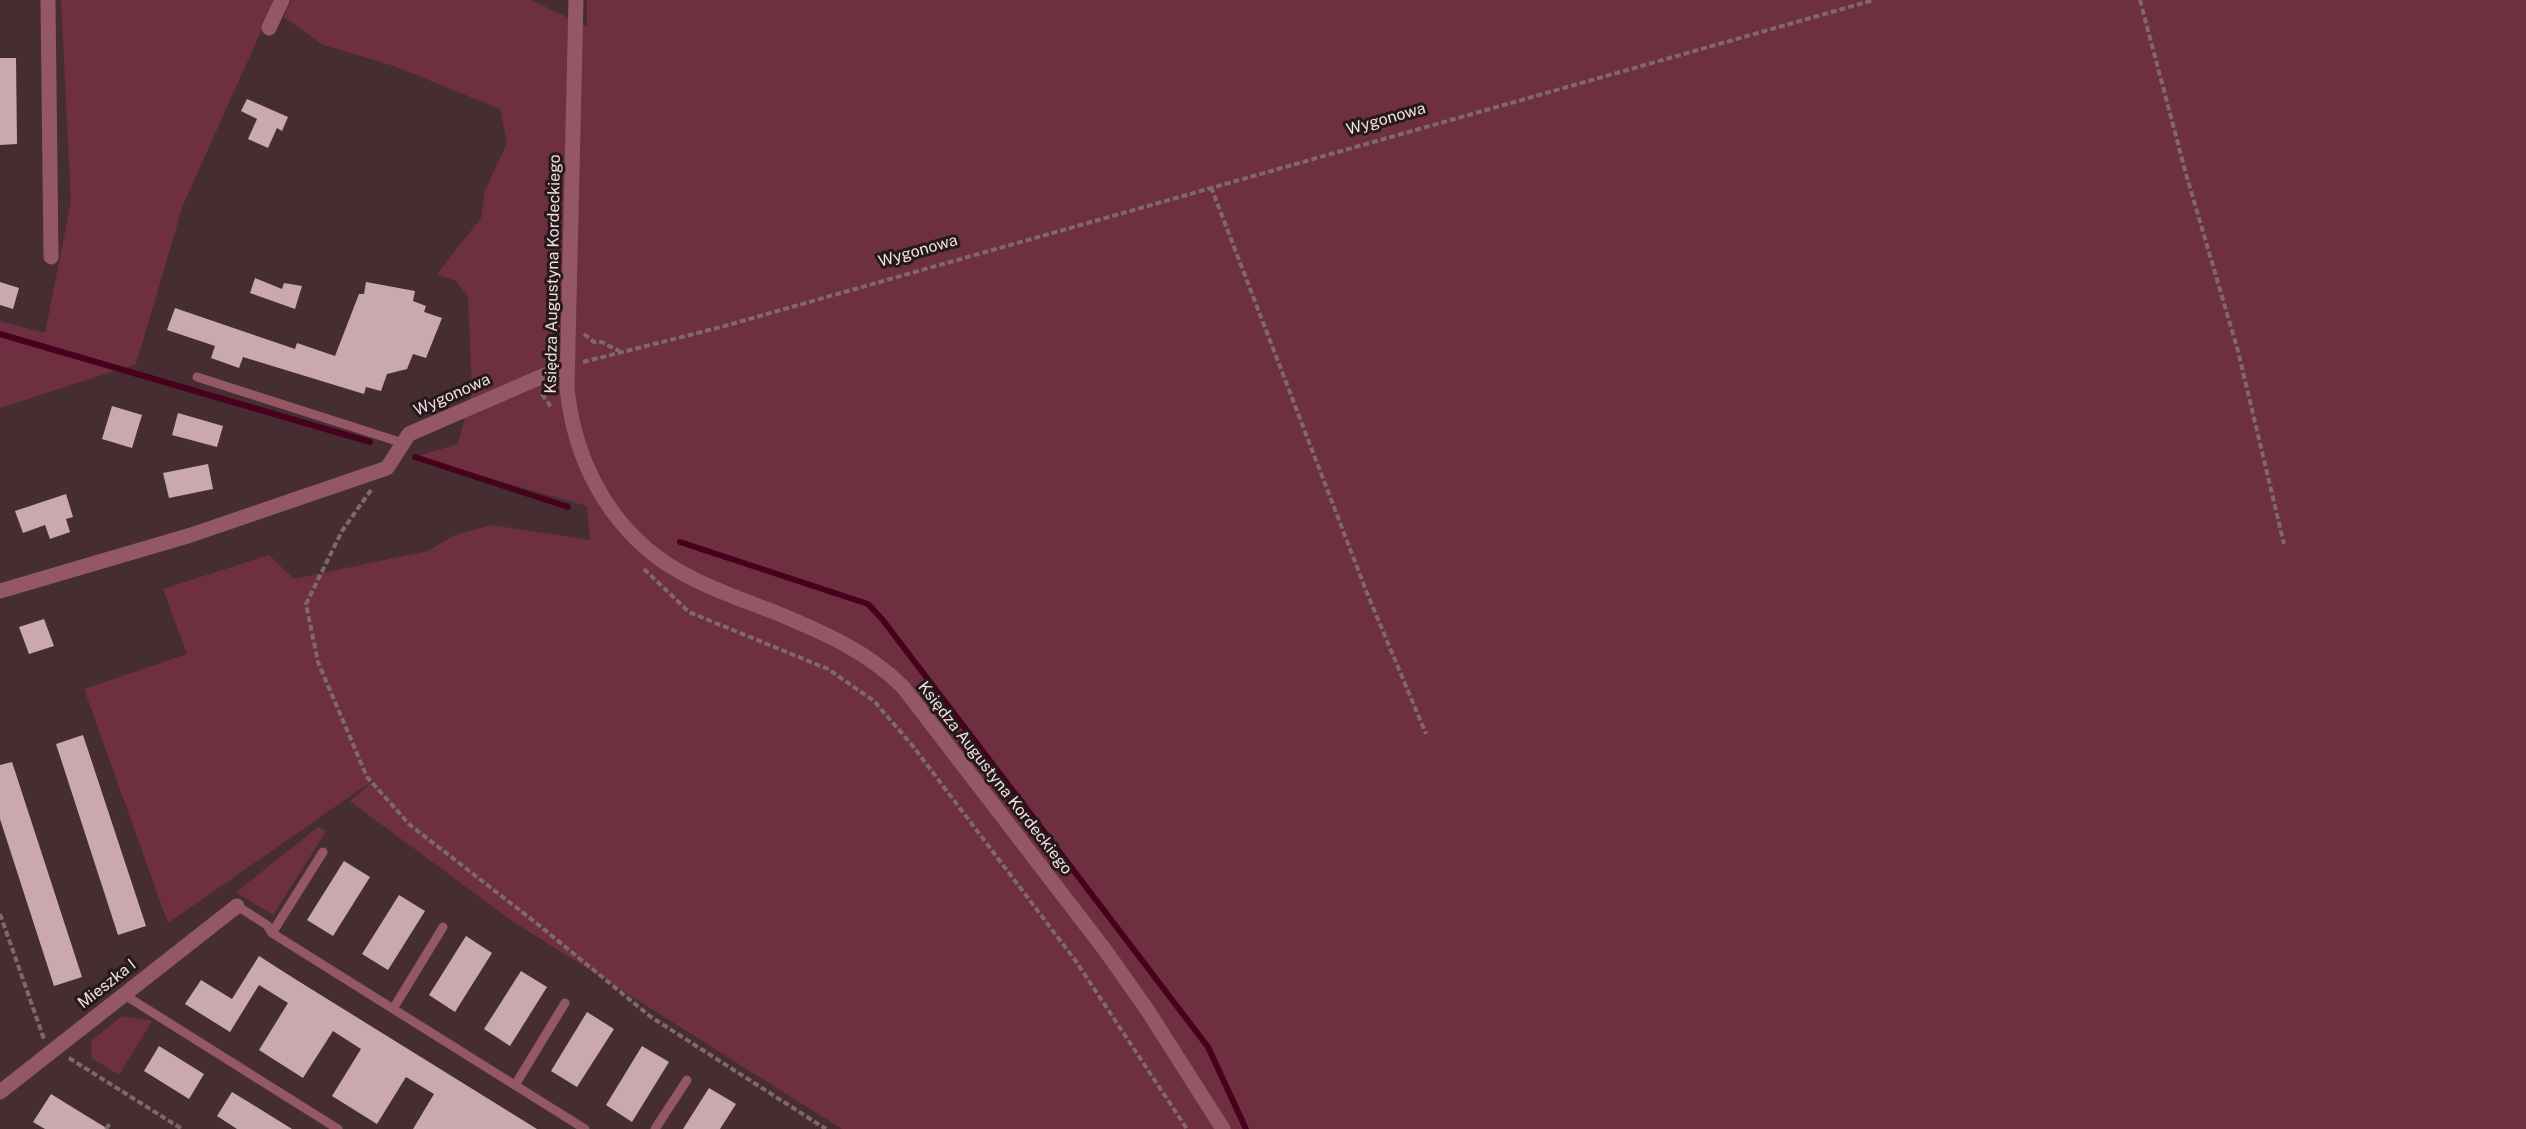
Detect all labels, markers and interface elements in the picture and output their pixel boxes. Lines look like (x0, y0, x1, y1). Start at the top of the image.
street label: Wygonowa (1344, 99, 1428, 139)
street label: Księdza Augustyna Kordeckiego (541, 154, 565, 394)
street label: Wygonowa (876, 231, 960, 271)
street label: Wygonowa (411, 370, 493, 420)
street label: Księdza Augustyna Kordeckiego (914, 678, 1076, 878)
street label: Mieszka I (74, 955, 140, 1013)

